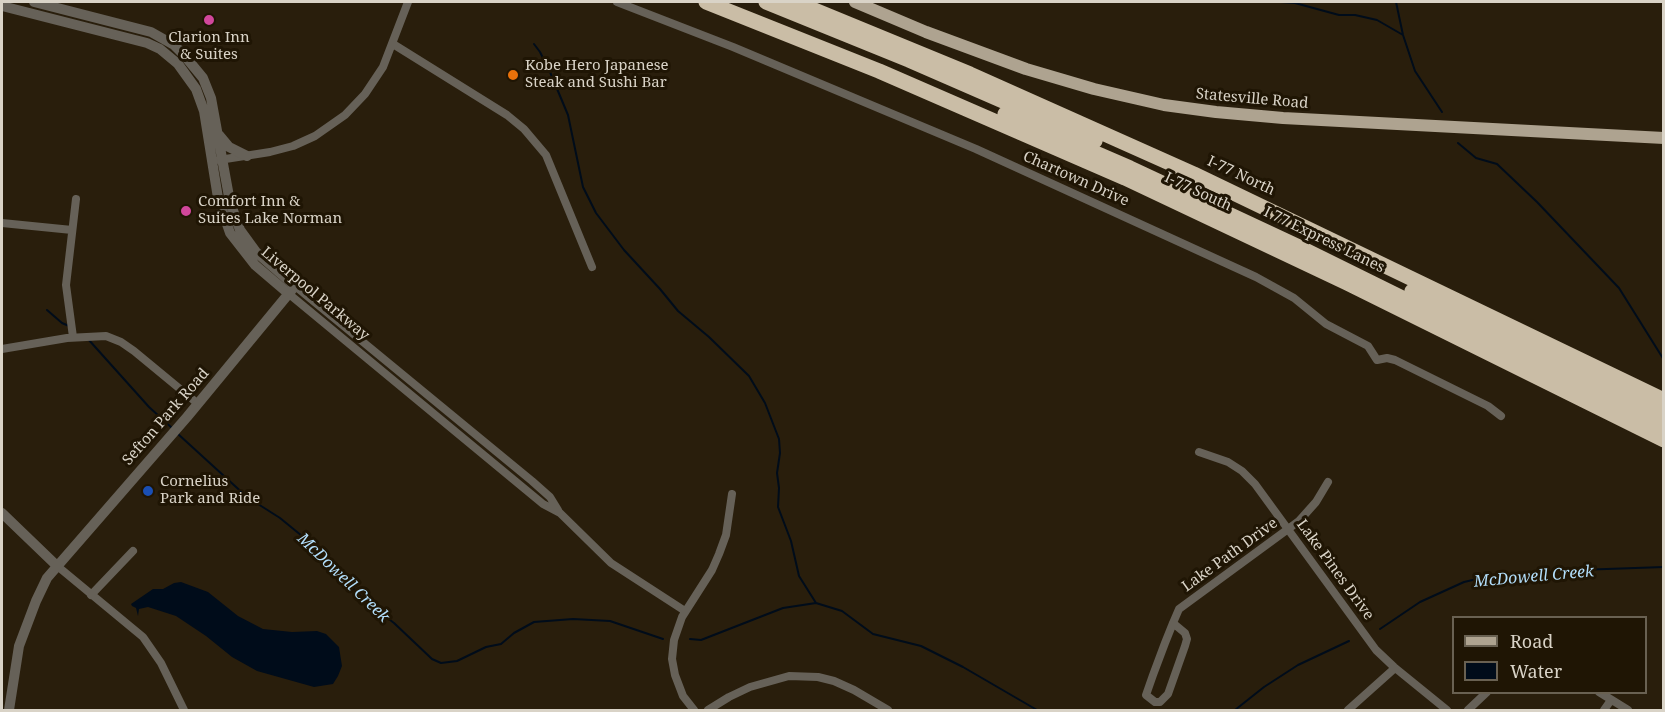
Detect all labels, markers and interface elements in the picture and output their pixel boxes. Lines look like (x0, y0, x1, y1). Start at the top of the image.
marker: Clarion Inn & Suites (202, 13, 216, 27)
place label: Clarion Inn & Suites (168, 29, 250, 64)
place label: Kobe Hero Japanese Steak and Sushi Bar (525, 57, 668, 92)
marker: Kobe Hero Japanese Steak and Sushi Bar (506, 68, 520, 82)
street label: Statesville Road (1195, 85, 1309, 113)
street label: Chartown Drive (1020, 148, 1132, 210)
street label: I-77 North (1204, 152, 1278, 200)
street label: I-77 South (1162, 169, 1234, 215)
place label: Comfort Inn & Suites Lake Norman (198, 193, 342, 228)
street label: I 77 Express Lanes (1261, 203, 1387, 277)
marker: Comfort Inn & Suites Lake Norman (179, 204, 193, 218)
street label: Liverpool Parkway (257, 243, 373, 345)
street label: Sefton Park Road (119, 365, 213, 469)
place label: Cornelius Park and Ride (160, 473, 260, 508)
marker: Cornelius Park and Ride (141, 484, 155, 498)
street label: Lake Path Drive (1179, 514, 1281, 596)
street label: Lake Pines Drive (1292, 516, 1378, 624)
water label: McDowell Creek (293, 529, 393, 627)
water label: McDowell Creek (1473, 562, 1595, 592)
legend (1452, 616, 1647, 694)
text: Road (1510, 629, 1553, 653)
text: Water (1510, 659, 1562, 683)

